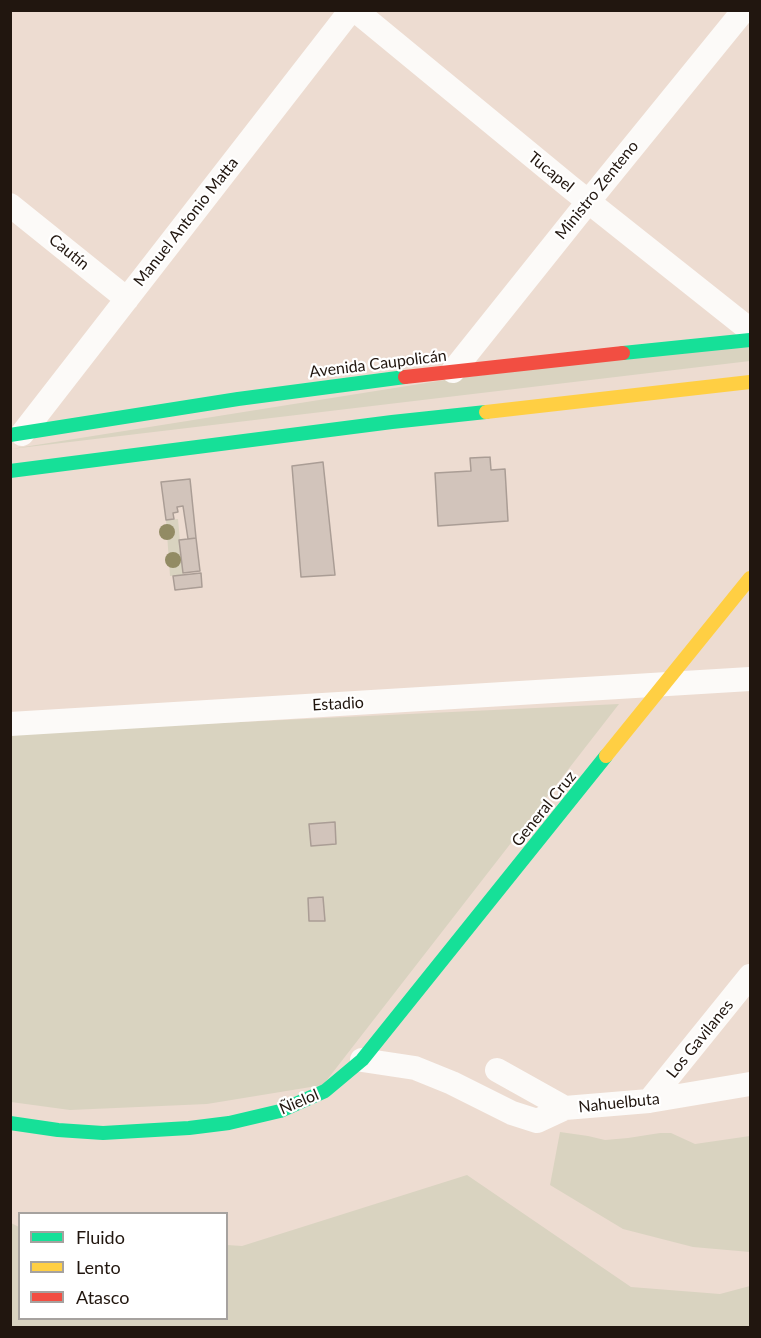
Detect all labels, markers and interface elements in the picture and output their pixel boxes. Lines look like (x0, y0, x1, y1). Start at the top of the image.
street label: Ministro Zenteno (551, 137, 643, 243)
street label: Tucapel (524, 148, 578, 196)
street label: Manuel Antonio Matta (130, 154, 242, 290)
street label: Cautín (45, 230, 93, 274)
street label: Avenida Caupolicán (308, 346, 448, 382)
street label: Estadio (312, 693, 364, 715)
street label: General Cruz (508, 767, 580, 851)
street label: Los Gavilanes (663, 996, 737, 1082)
street label: Ñielol (276, 1085, 322, 1119)
street label: Nahuelbuta (577, 1089, 661, 1117)
legend (18, 1212, 228, 1320)
text: Fluido (76, 1226, 125, 1248)
text: Lento (76, 1256, 121, 1278)
text: Atasco (76, 1286, 129, 1308)

